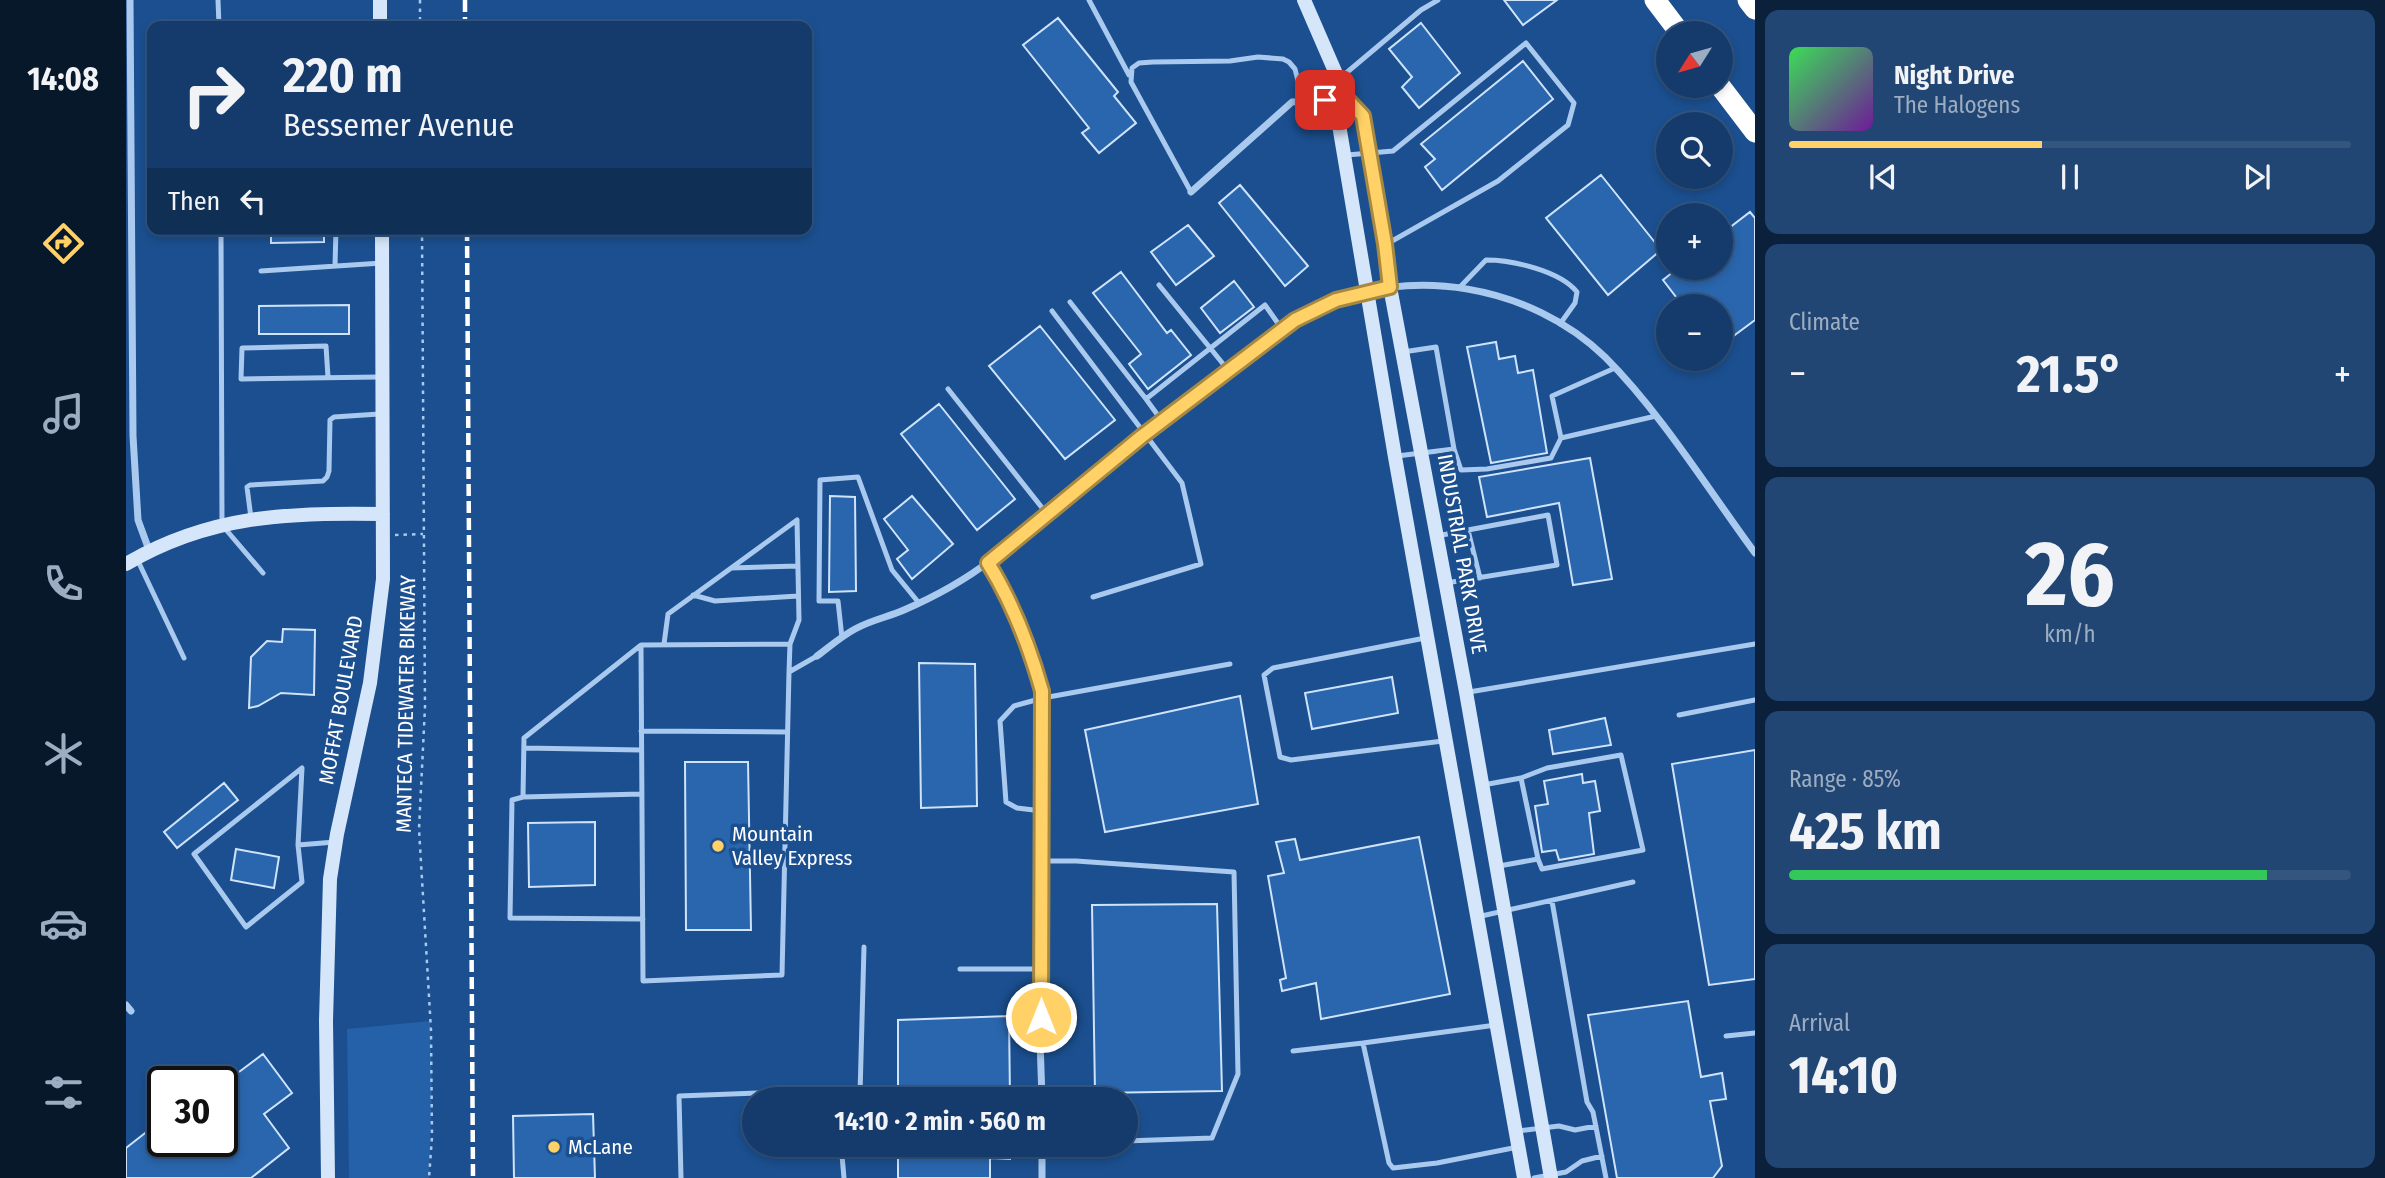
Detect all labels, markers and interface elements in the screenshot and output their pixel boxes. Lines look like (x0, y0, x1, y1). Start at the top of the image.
north arrow (1656, 21, 1732, 98)
map controls (1656, 21, 1733, 371)
text: 220 m (283, 46, 403, 105)
icon: right (168, 49, 259, 140)
text: 14:08 (27, 60, 99, 98)
text: Night Drive (1894, 60, 2014, 91)
pin (1295, 70, 1355, 130)
icon: arrive (1306, 81, 1344, 119)
text: The Halogens (1894, 91, 2020, 119)
text: Bessemer Avenue (283, 106, 514, 144)
button: search (1656, 112, 1733, 189)
icon: previous (1864, 158, 1902, 196)
icon: pause (2051, 158, 2089, 196)
icon: next (2238, 158, 2276, 196)
icon: left (234, 182, 272, 220)
text: Then (168, 186, 220, 217)
button: + (1656, 203, 1733, 280)
icon: directions (39, 219, 88, 268)
button: − (1656, 294, 1733, 371)
text: Climate (1789, 308, 1860, 336)
text: 21.5° (2016, 343, 2123, 406)
text: − (1789, 351, 1806, 397)
text: + (2334, 351, 2351, 397)
icon: music (39, 389, 88, 438)
street label: INDUSTRIAL PARK DRIVE (1432, 452, 1492, 656)
text: 26 (2025, 520, 2115, 629)
icon: phone (39, 559, 88, 608)
street label: MANTECA TIDEWATER BIKEWAY (391, 574, 421, 833)
street label: MOFFAT BOULEVARD (313, 613, 369, 787)
text: km/h (2044, 620, 2096, 648)
icon: climate (39, 729, 88, 778)
text: Range · 85% (1789, 765, 1901, 793)
text: 425 km (1789, 800, 1942, 863)
place label: Mountain Valley Express (732, 821, 853, 871)
marker: Mountain Valley Express (710, 838, 726, 854)
icon: car (39, 899, 88, 948)
position arrow (1004, 980, 1078, 1054)
text: Arrival (1789, 1009, 1850, 1037)
text: 14:10 (1789, 1044, 1898, 1107)
speed limit sign: 30 (147, 1066, 238, 1157)
icon: filters (39, 1068, 88, 1117)
text: 14:10 · 2 min · 560 m (834, 1106, 1046, 1137)
place label: McLane (568, 1134, 633, 1160)
marker: McLane (546, 1139, 562, 1155)

